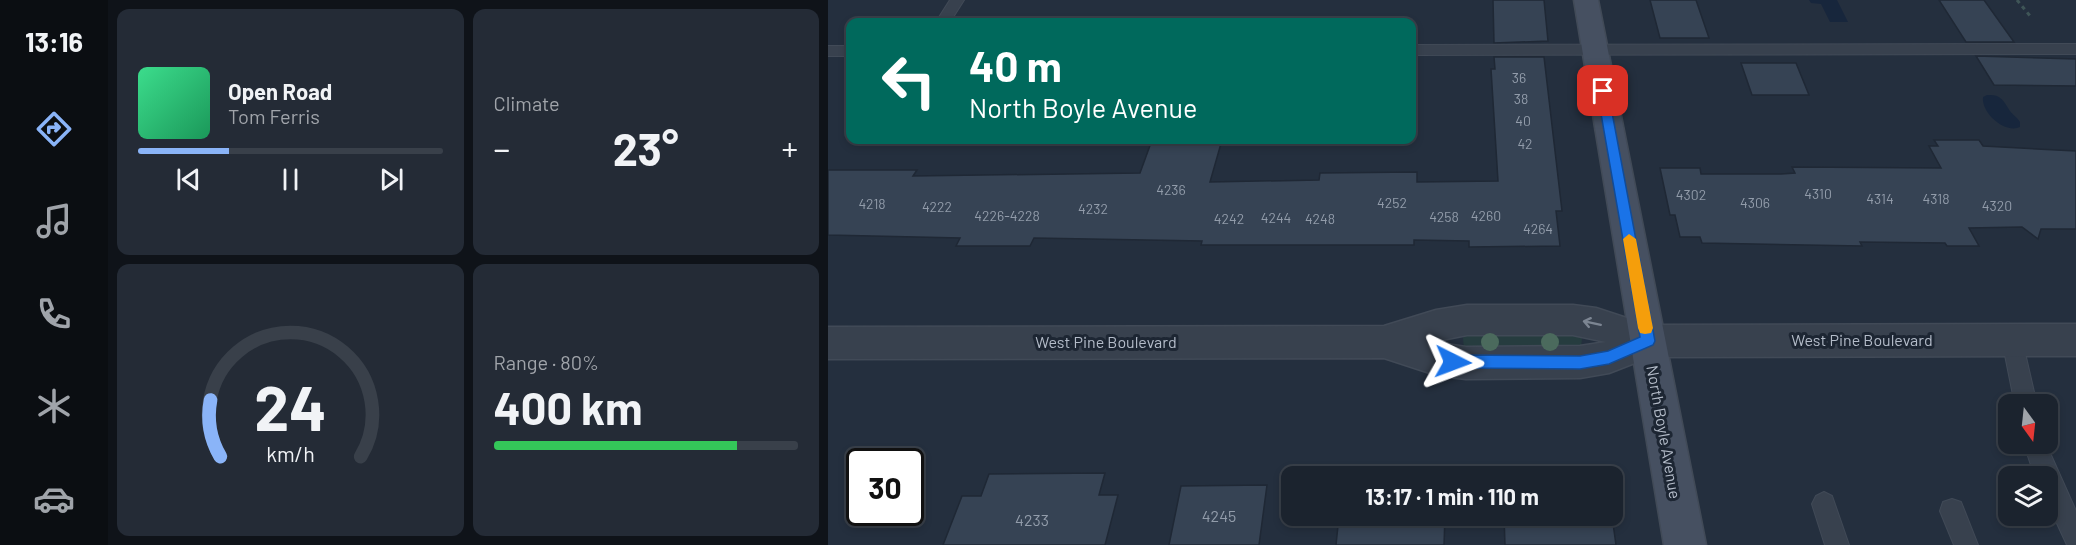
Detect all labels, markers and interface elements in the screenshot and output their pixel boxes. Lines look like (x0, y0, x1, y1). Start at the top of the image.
text: 13:16 (25, 25, 83, 57)
text: 40 m (969, 40, 1062, 90)
icon: left (870, 42, 948, 120)
pin (1577, 65, 1628, 116)
house number: 36 (1512, 69, 1526, 86)
icon: arrive (1586, 74, 1619, 107)
text: Open Road (228, 78, 332, 104)
house number: 38 (1514, 90, 1528, 107)
text: Climate (494, 91, 560, 115)
text: North Boyle Avenue (969, 91, 1197, 123)
text: Tom Ferris (228, 104, 320, 128)
icon: directions (33, 108, 75, 150)
house number: 40 (1515, 112, 1531, 129)
text: 23° (613, 121, 679, 175)
text: − (494, 128, 510, 168)
text: + (781, 128, 798, 168)
house number: 42 (1517, 135, 1533, 152)
icon: previous (172, 163, 205, 196)
icon: pause (274, 163, 307, 196)
icon: next (375, 163, 408, 196)
house number: 4236 (1156, 181, 1186, 198)
house number: 4310 (1804, 185, 1832, 202)
house number: 4302 (1676, 186, 1706, 203)
house number: 4314 (1866, 190, 1894, 207)
house number: 4318 (1922, 190, 1950, 207)
house number: 4252 (1377, 194, 1407, 211)
house number: 4306 (1740, 194, 1770, 211)
house number: 4218 (858, 195, 886, 212)
house number: 4320 (1982, 197, 2012, 214)
house number: 4222 (922, 198, 952, 215)
icon: music (33, 200, 75, 242)
house number: 4232 (1078, 200, 1108, 217)
house number: 4226-4228 (974, 207, 1040, 224)
house number: 4260 (1471, 207, 1501, 224)
house number: 4258 (1429, 208, 1459, 225)
house number: 4244 (1261, 209, 1291, 226)
house number: 4242 (1214, 210, 1244, 227)
house number: 4248 (1305, 210, 1335, 227)
house number: 4264 (1523, 220, 1553, 237)
icon: phone (33, 293, 75, 335)
one-way arrow (1583, 317, 1602, 328)
position arrow (1421, 330, 1485, 394)
street label: West Pine Boulevard (1791, 330, 1933, 349)
street label: West Pine Boulevard (1035, 332, 1177, 351)
text: Range · 80% (494, 350, 599, 374)
street label: North Boyle Avenue (1643, 364, 1686, 500)
text: 24 (254, 369, 327, 443)
text: 400 km (494, 380, 643, 434)
icon: climate (33, 385, 75, 427)
north arrow (1998, 394, 2058, 454)
map controls (1998, 394, 2058, 526)
text: km/h (266, 441, 315, 466)
speed limit sign: 30 (846, 448, 924, 526)
button: layers (1998, 466, 2058, 526)
icon: car (33, 478, 75, 520)
text: 13:17 · 1 min · 110 m (1365, 483, 1539, 509)
house number: 4245 (1202, 506, 1236, 525)
house number: 4233 (1015, 510, 1049, 529)

